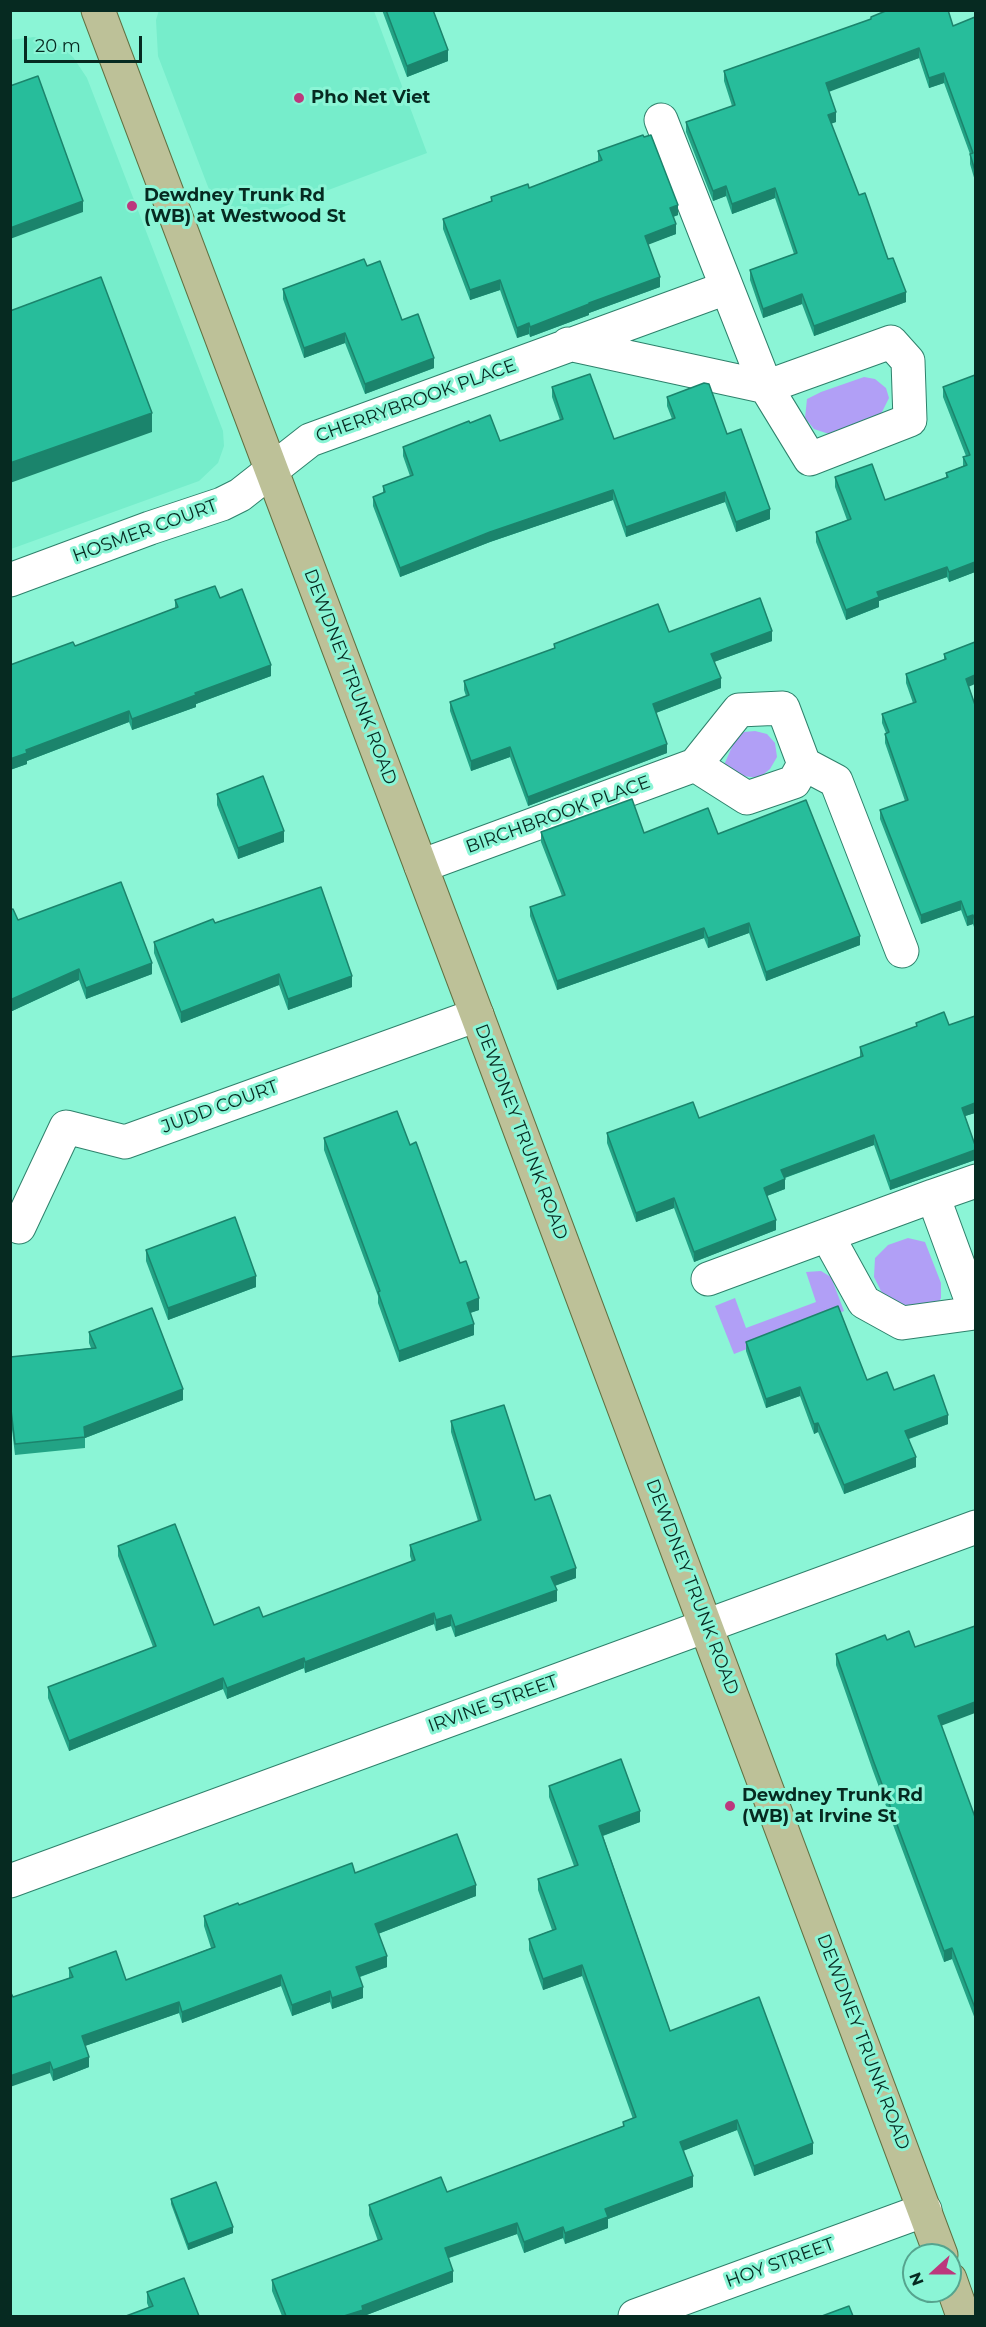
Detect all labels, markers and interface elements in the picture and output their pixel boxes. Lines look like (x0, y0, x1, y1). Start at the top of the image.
scale bar (27, 24, 146, 62)
text: 20 m (35, 35, 81, 57)
place label: Pho Net Viet (311, 87, 430, 109)
marker: Pho Net Viet (292, 91, 306, 105)
place label: Dewdney Trunk Rd (WB) at Westwood St (144, 185, 346, 228)
marker: Dewdney Trunk Rd (WB) at Westwood St (125, 199, 139, 213)
street label: CHERRYBROOK PLACE (313, 355, 519, 447)
street label: HOSMER COURT (70, 495, 220, 567)
street label: DEWDNEY TRUNK ROAD (299, 566, 401, 788)
street label: BIRCHBROOK PLACE (463, 772, 653, 858)
street label: DEWDNEY TRUNK ROAD (470, 1021, 572, 1243)
street label: JUDD COURT (159, 1076, 281, 1138)
street label: DEWDNEY TRUNK ROAD (641, 1476, 743, 1698)
street label: IRVINE STREET (425, 1671, 561, 1737)
place label: Dewdney Trunk Rd (WB) at Irvine St (742, 1785, 923, 1828)
marker: Dewdney Trunk Rd (WB) at Irvine St (723, 1799, 737, 1813)
street label: DEWDNEY TRUNK ROAD (812, 1931, 914, 2153)
street label: HOY STREET (723, 2233, 837, 2293)
north arrow (902, 2243, 962, 2303)
text: N (905, 2269, 928, 2288)

